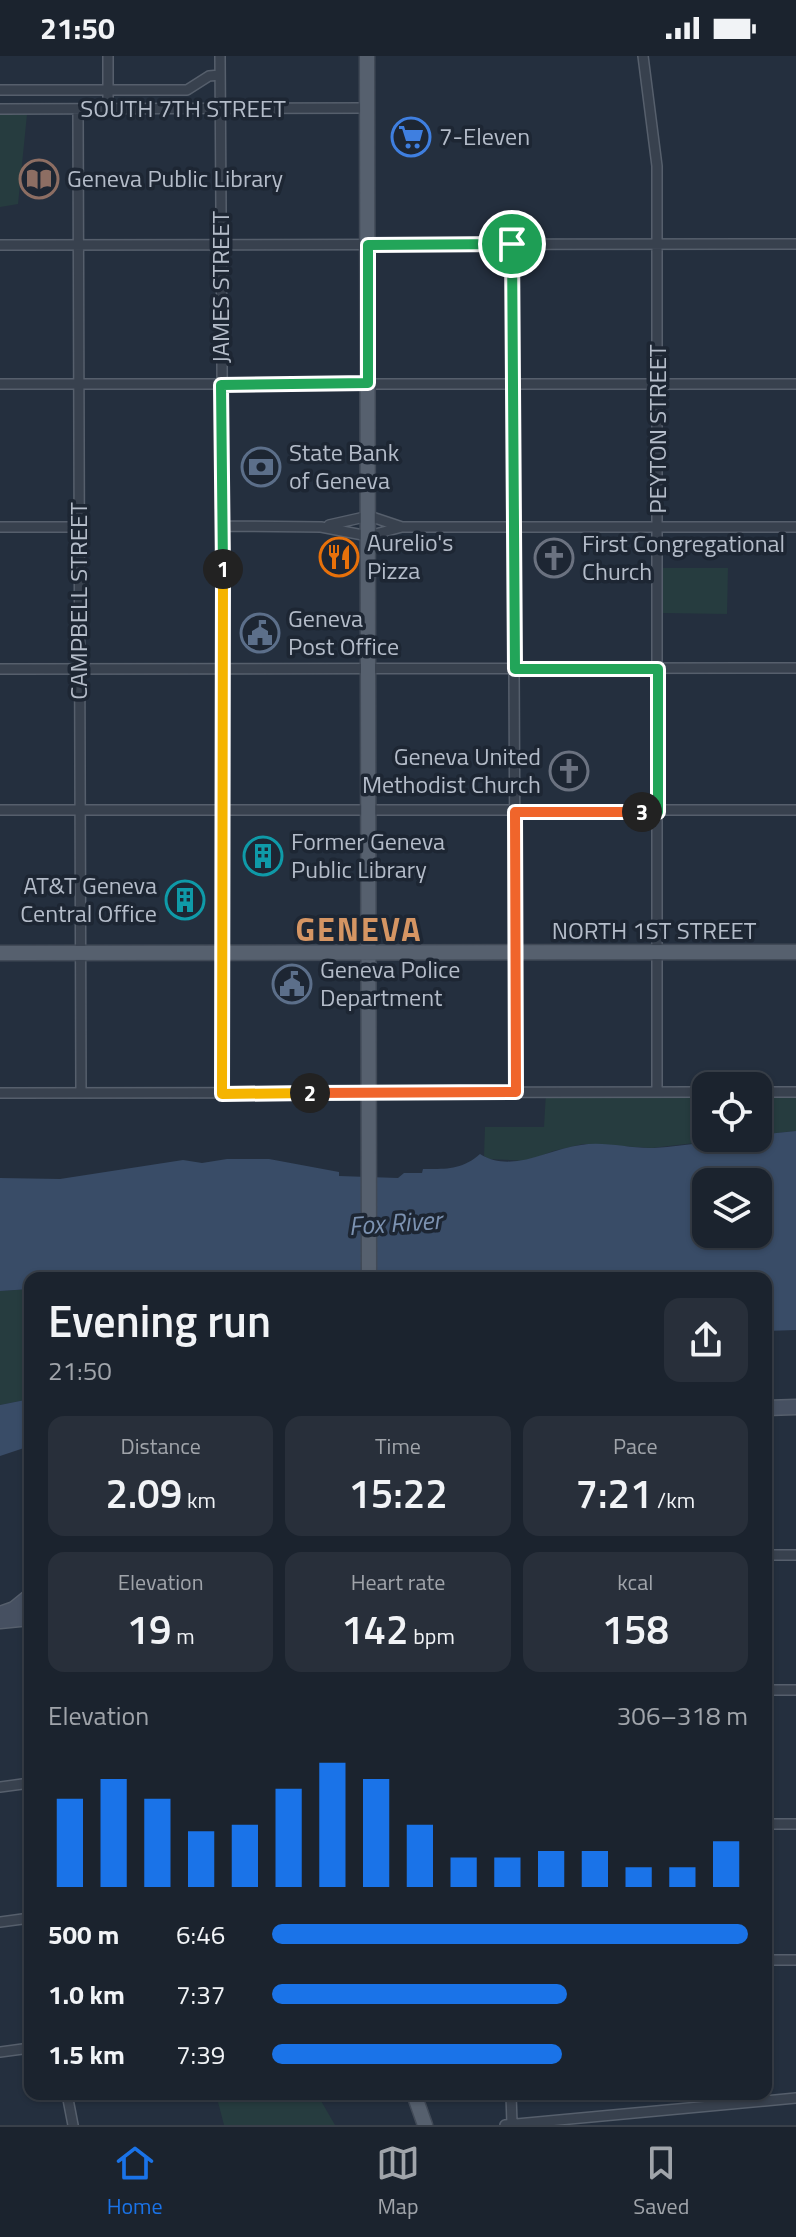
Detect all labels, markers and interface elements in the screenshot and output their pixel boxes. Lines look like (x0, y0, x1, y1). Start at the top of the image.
text: 21:50 (40, 5, 115, 51)
street label: SOUTH 7TH STREET (80, 90, 286, 126)
supermarket icon: 7-Eleven (390, 116, 432, 158)
place label: 7-Eleven (439, 118, 530, 154)
library icon: Geneva Public Library (18, 158, 60, 200)
place label: Geneva Public Library (67, 160, 284, 196)
street label: JAMES STREET (202, 210, 238, 363)
pin (478, 210, 546, 278)
icon: arrive (490, 222, 534, 266)
street label: PEYTON STREET (639, 344, 675, 514)
place label: State Bank of Geneva (289, 434, 400, 498)
bank icon: State Bank of Geneva (240, 446, 282, 488)
street label: CAMPBELL STREET (60, 502, 96, 700)
place label: Aurelio's Pizza (367, 524, 453, 588)
place label: First Congregational Church (582, 525, 785, 589)
restaurant icon: Aurelio's Pizza (318, 536, 360, 578)
church icon: First Congregational Church (533, 537, 575, 579)
pin: 1 (203, 549, 243, 589)
text: 1 (217, 552, 229, 586)
place label: Geneva Post Office (288, 600, 399, 664)
public building icon: Geneva Post Office (239, 612, 281, 654)
place label: Geneva United Methodist Church (362, 738, 541, 802)
church icon: Geneva United Methodist Church (548, 750, 590, 792)
pin: 3 (622, 792, 662, 832)
text: 3 (636, 795, 648, 829)
place label: Former Geneva Public Library (291, 823, 445, 887)
building icon: Former Geneva Public Library (242, 835, 284, 877)
place label: AT&T Geneva Central Office (20, 867, 157, 931)
building icon: AT&T Geneva Central Office (164, 879, 206, 921)
district label: GENEVA (296, 905, 422, 953)
street label: NORTH 1ST STREET (552, 912, 757, 948)
place label: Geneva Police Department (320, 951, 460, 1015)
public building icon: Geneva Police Department (271, 963, 313, 1005)
map controls (692, 1072, 772, 1248)
button: locate (692, 1072, 772, 1152)
pin: 2 (290, 1073, 330, 1113)
text: 2 (304, 1076, 316, 1110)
button: layers (692, 1168, 772, 1248)
water label: Fox River (347, 1200, 445, 1245)
text: Evening run (48, 1287, 271, 1354)
button: share (664, 1298, 748, 1382)
text: 21:50 (48, 1351, 112, 1390)
text: Distance (120, 1429, 201, 1463)
text: Time (375, 1429, 421, 1463)
text: Pace (613, 1429, 658, 1463)
text: 2.09 (105, 1463, 182, 1524)
text: 15:22 (348, 1463, 448, 1524)
text: 7:21 (576, 1463, 652, 1524)
text: km (182, 1483, 216, 1517)
text: /km (652, 1483, 695, 1517)
text: Elevation (118, 1565, 203, 1599)
text: Heart rate (351, 1565, 445, 1599)
text: kcal (617, 1565, 653, 1599)
text: 19 (127, 1599, 171, 1660)
text: 142 (341, 1599, 408, 1660)
text: 158 (602, 1599, 669, 1660)
text: m (171, 1619, 195, 1653)
text: bpm (408, 1619, 455, 1653)
text: Elevation (48, 1696, 149, 1735)
text: 306–318 m (617, 1696, 748, 1735)
text: 500 m (48, 1915, 119, 1954)
text: 6:46 (176, 1915, 225, 1954)
text: 1.0 km (48, 1975, 125, 2014)
text: 7:37 (176, 1975, 225, 2014)
text: 1.5 km (48, 2035, 125, 2074)
text: 7:39 (176, 2035, 225, 2074)
tab: Home (107, 2141, 163, 2223)
tab: Map (376, 2141, 420, 2223)
tab: Saved (633, 2141, 689, 2223)

